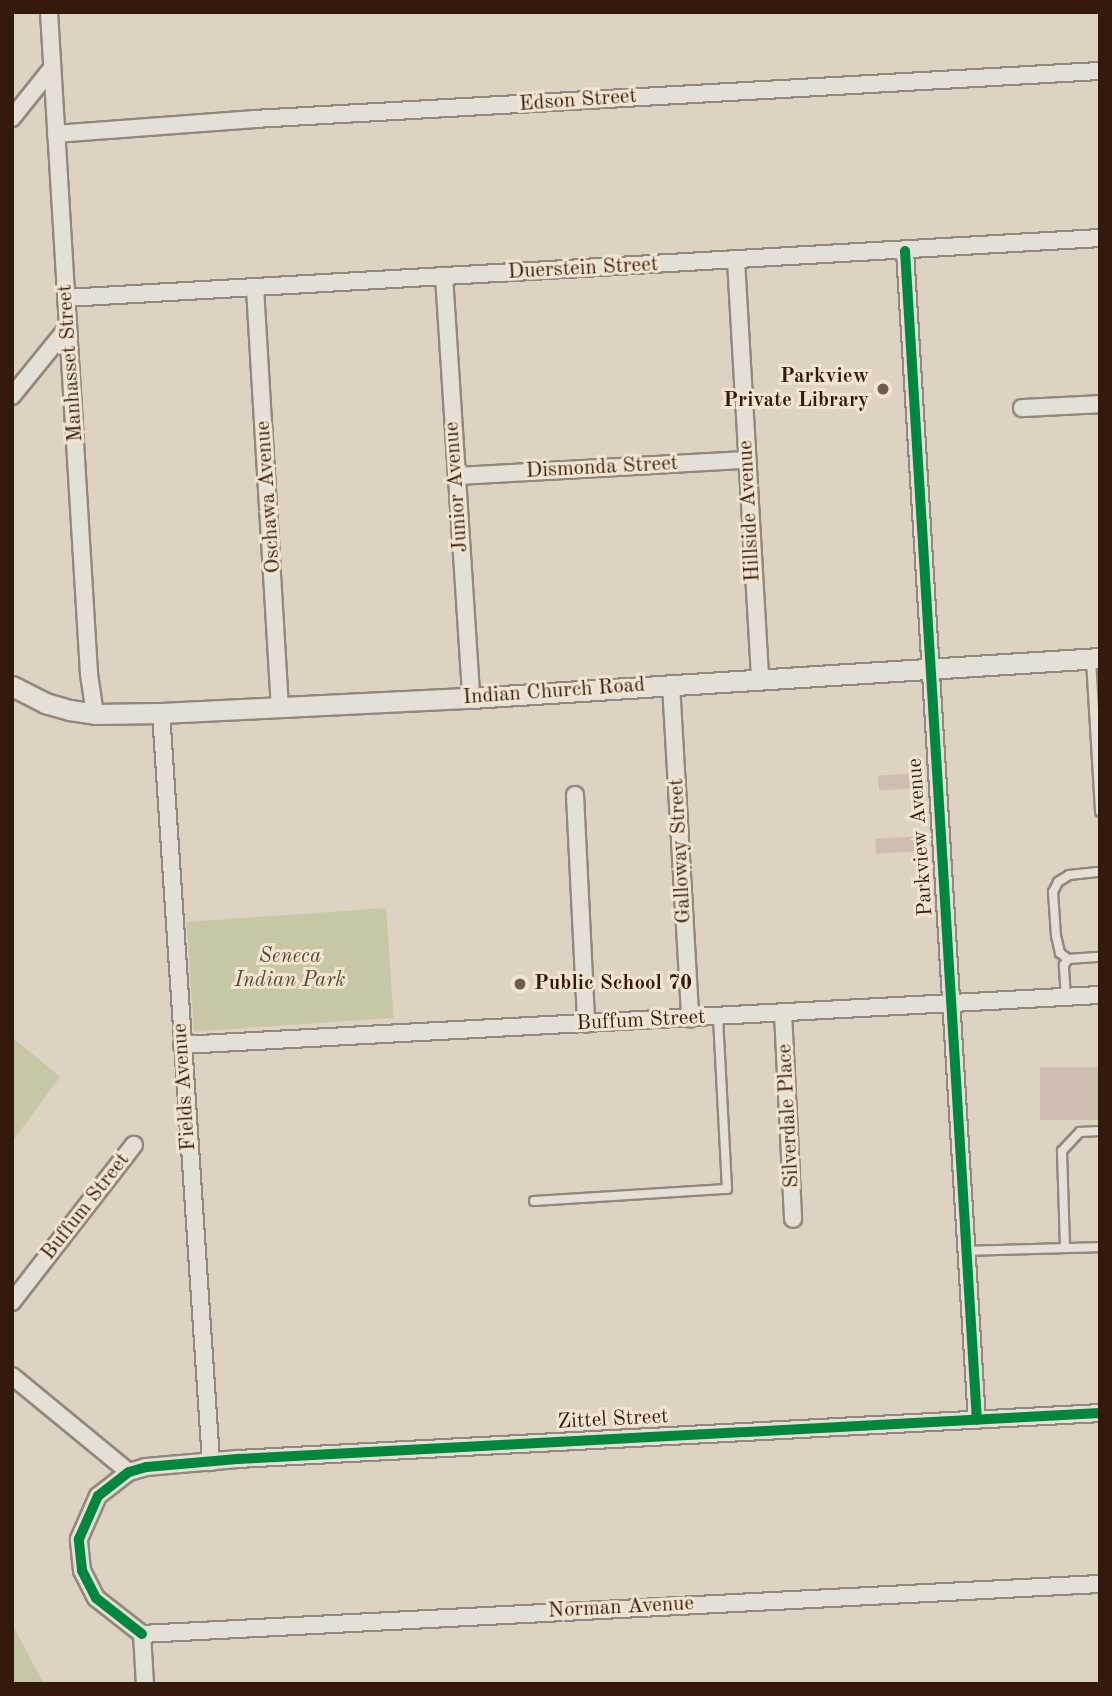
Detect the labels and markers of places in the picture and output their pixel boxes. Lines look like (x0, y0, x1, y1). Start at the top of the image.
place label: Parkview Private Library (723, 364, 869, 414)
marker: Parkview Private Library (875, 381, 891, 397)
place label: Public School 70 (534, 971, 692, 997)
marker: Public School 70 (512, 976, 528, 992)

